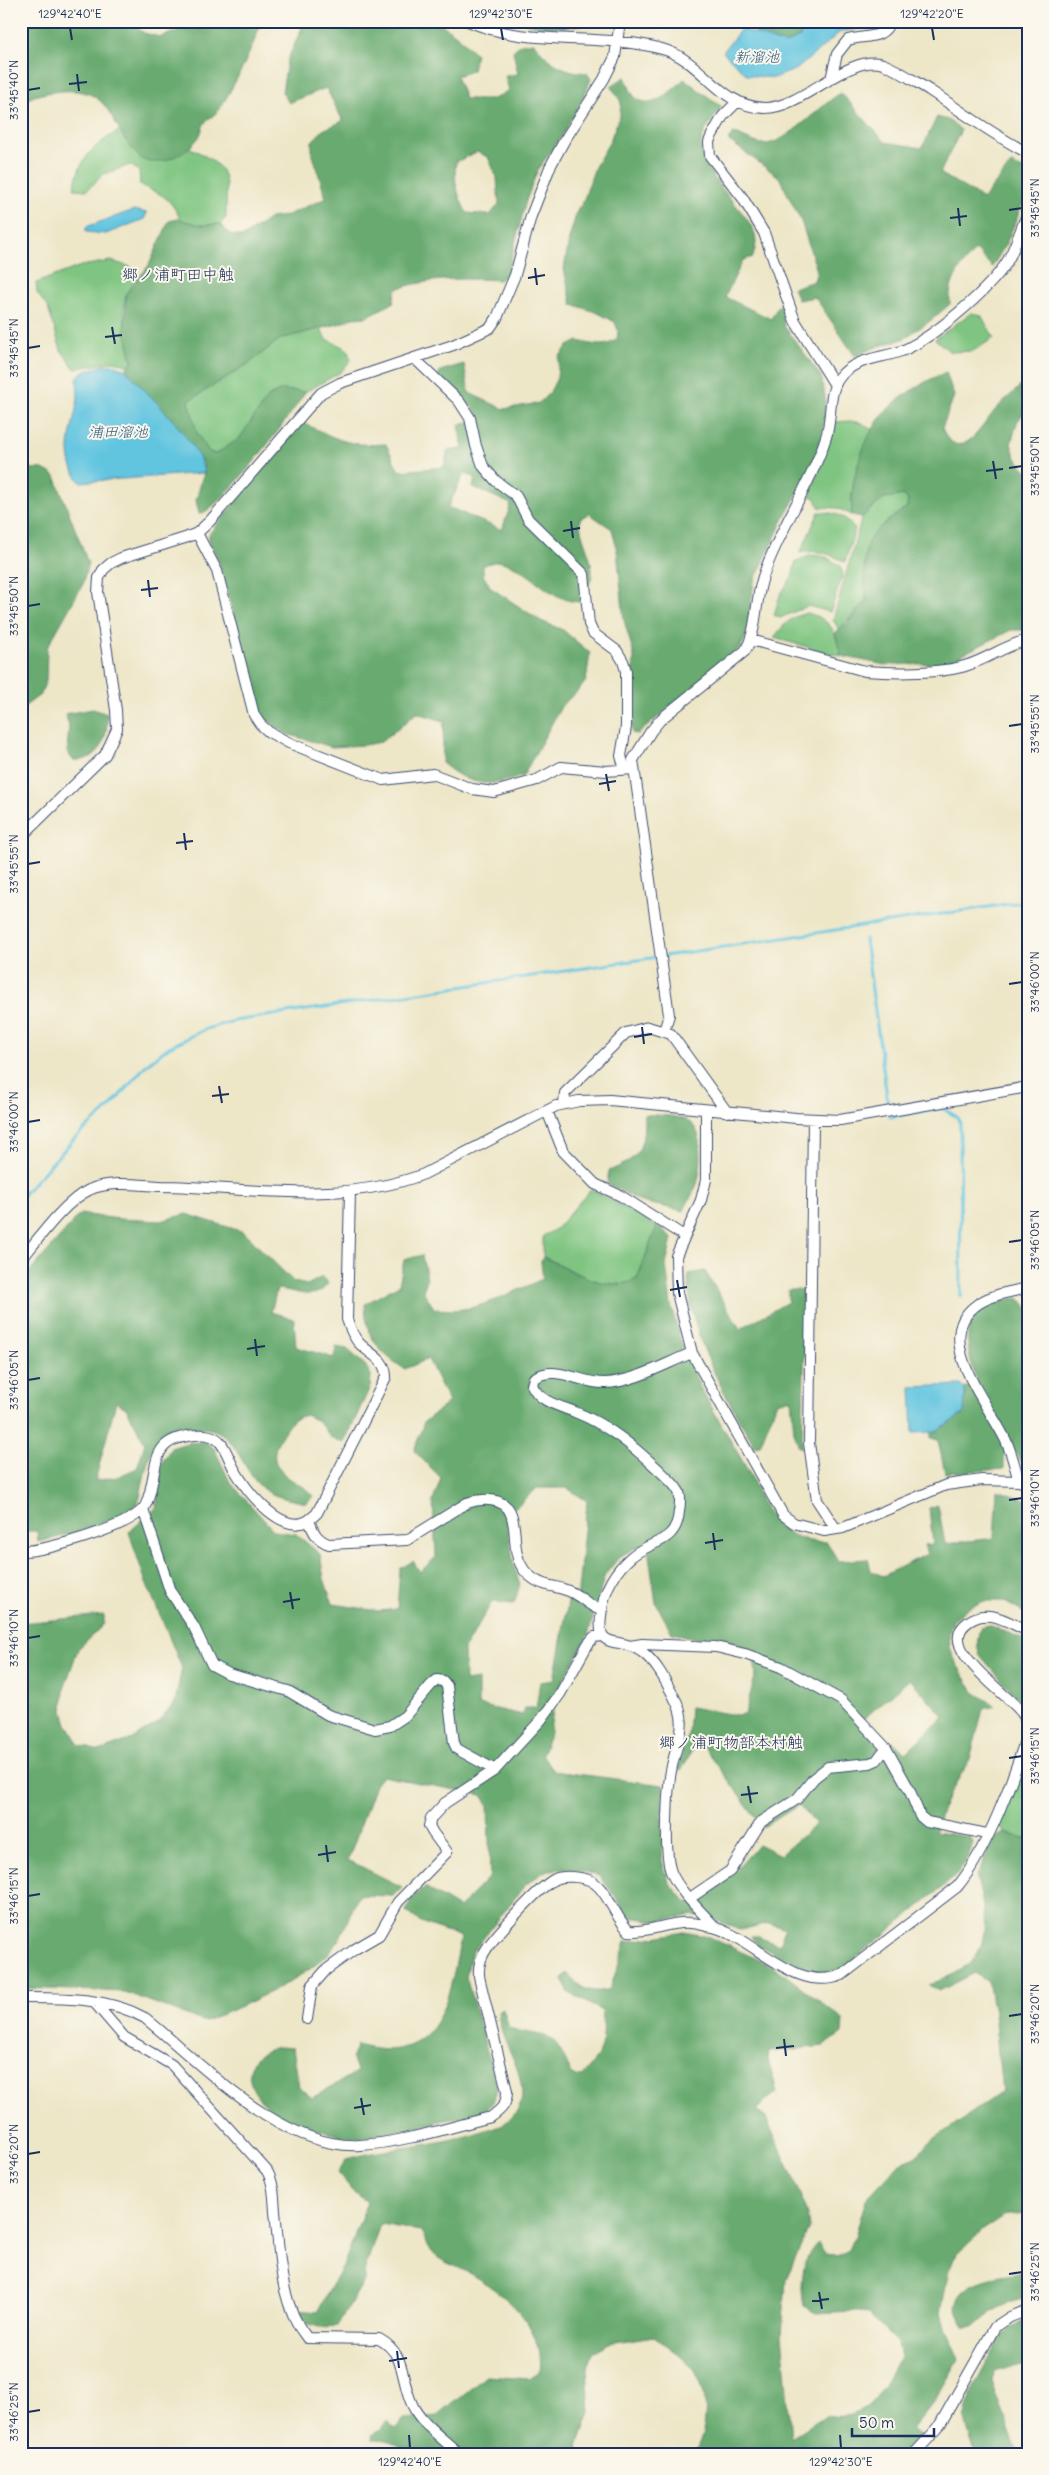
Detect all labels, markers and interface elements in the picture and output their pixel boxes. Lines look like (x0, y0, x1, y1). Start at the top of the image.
text: 129°42'40"E (38, 6, 102, 21)
text: 129°42'30"E (469, 6, 533, 21)
text: 129°42'20"E (900, 6, 964, 21)
water label: 新溜池 (734, 47, 780, 66)
text: 33°45'40"N (6, 60, 21, 120)
text: 33°45'45"N (1027, 178, 1042, 238)
district label: 郷ノ浦町田中触 (122, 264, 234, 284)
text: 33°45'45"N (6, 318, 21, 378)
water label: 浦田溜池 (88, 422, 149, 441)
text: 33°45'50"N (1027, 436, 1042, 496)
text: 33°45'50"N (6, 576, 21, 636)
text: 33°45'55"N (1027, 694, 1042, 754)
text: 33°45'55"N (6, 834, 21, 894)
text: 33°46'00"N (1027, 951, 1042, 1013)
text: 33°46'00"N (6, 1091, 21, 1153)
text: 33°46'05"N (1027, 1210, 1042, 1270)
text: 33°46'05"N (6, 1350, 21, 1410)
text: 33°46'10"N (1027, 1469, 1042, 1527)
text: 33°46'10"N (6, 1609, 21, 1667)
text: 33°46'15"N (1027, 1727, 1042, 1785)
district label: 郷ノ浦町物部本村触 (659, 1732, 803, 1752)
text: 33°46'15"N (6, 1867, 21, 1925)
text: 33°46'20"N (1027, 1984, 1042, 2044)
text: 33°46'20"N (6, 2124, 21, 2184)
text: 33°46'25"N (1027, 2242, 1042, 2302)
text: 33°46'25"N (6, 2382, 21, 2442)
scale bar (852, 2405, 934, 2437)
text: 50 m (859, 2413, 894, 2432)
text: 129°42'40"E (378, 2454, 442, 2469)
text: 129°42'30"E (809, 2454, 873, 2469)

